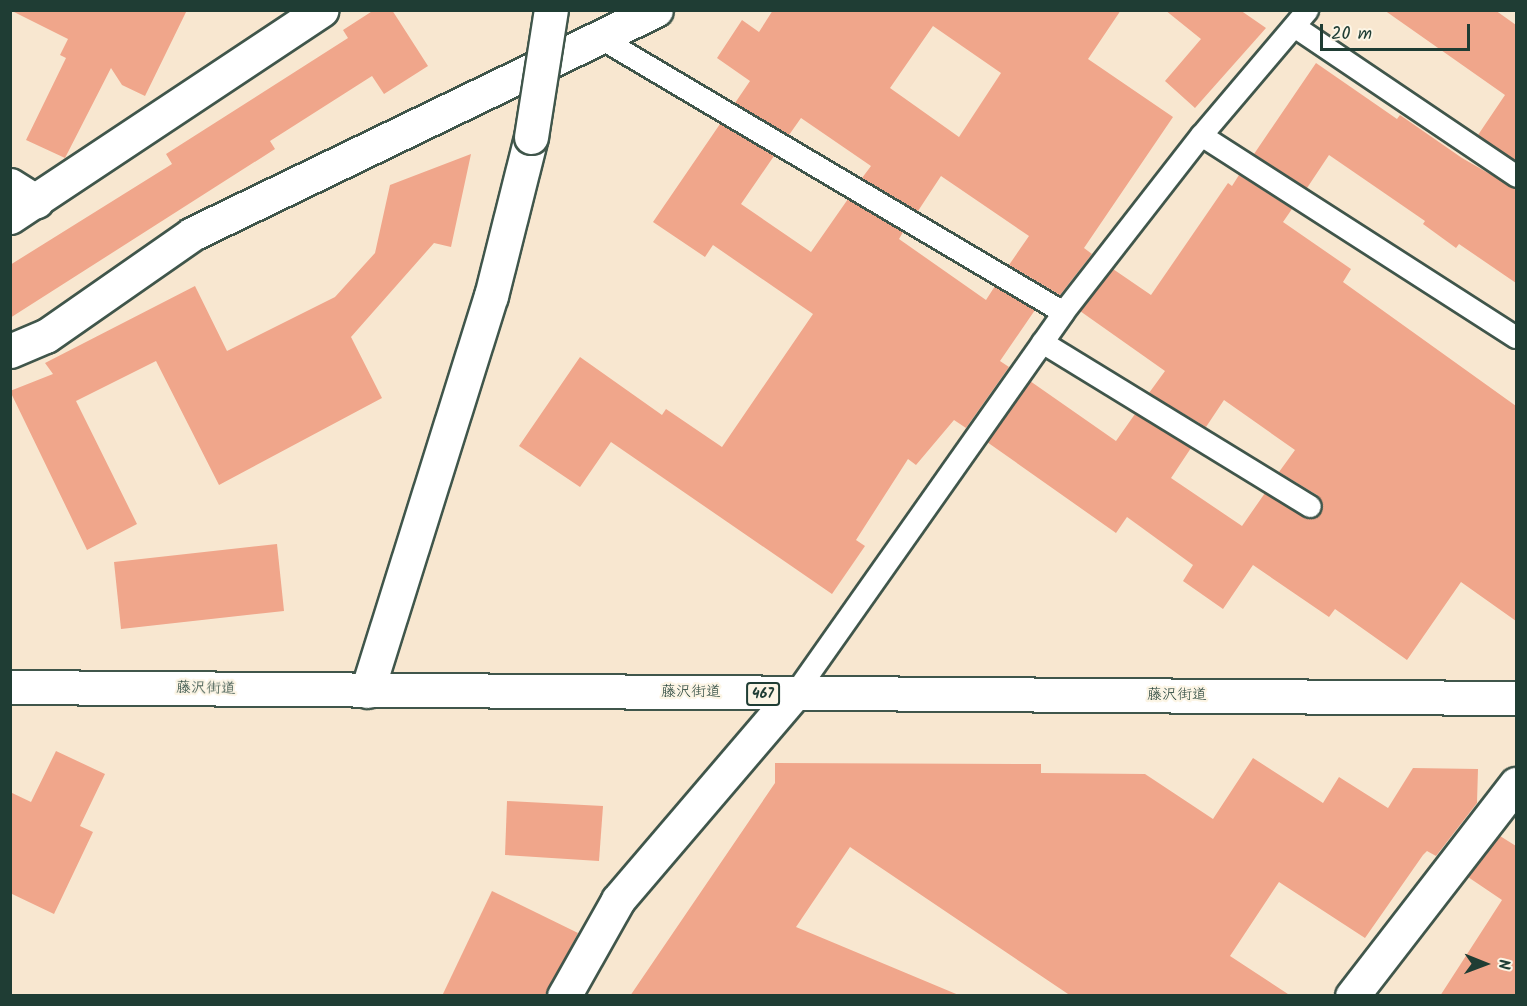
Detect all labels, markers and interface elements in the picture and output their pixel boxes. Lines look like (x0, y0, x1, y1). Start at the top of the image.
scale bar (1323, 12, 1473, 50)
text: 20 m (1331, 20, 1372, 49)
street label: 藤沢街道 (176, 679, 236, 699)
road number: 467 (745, 683, 781, 705)
street label: 藤沢街道 (661, 684, 721, 702)
street label: 藤沢街道 (1147, 687, 1207, 705)
north arrow (1455, 934, 1515, 994)
text: N (1491, 959, 1516, 970)

